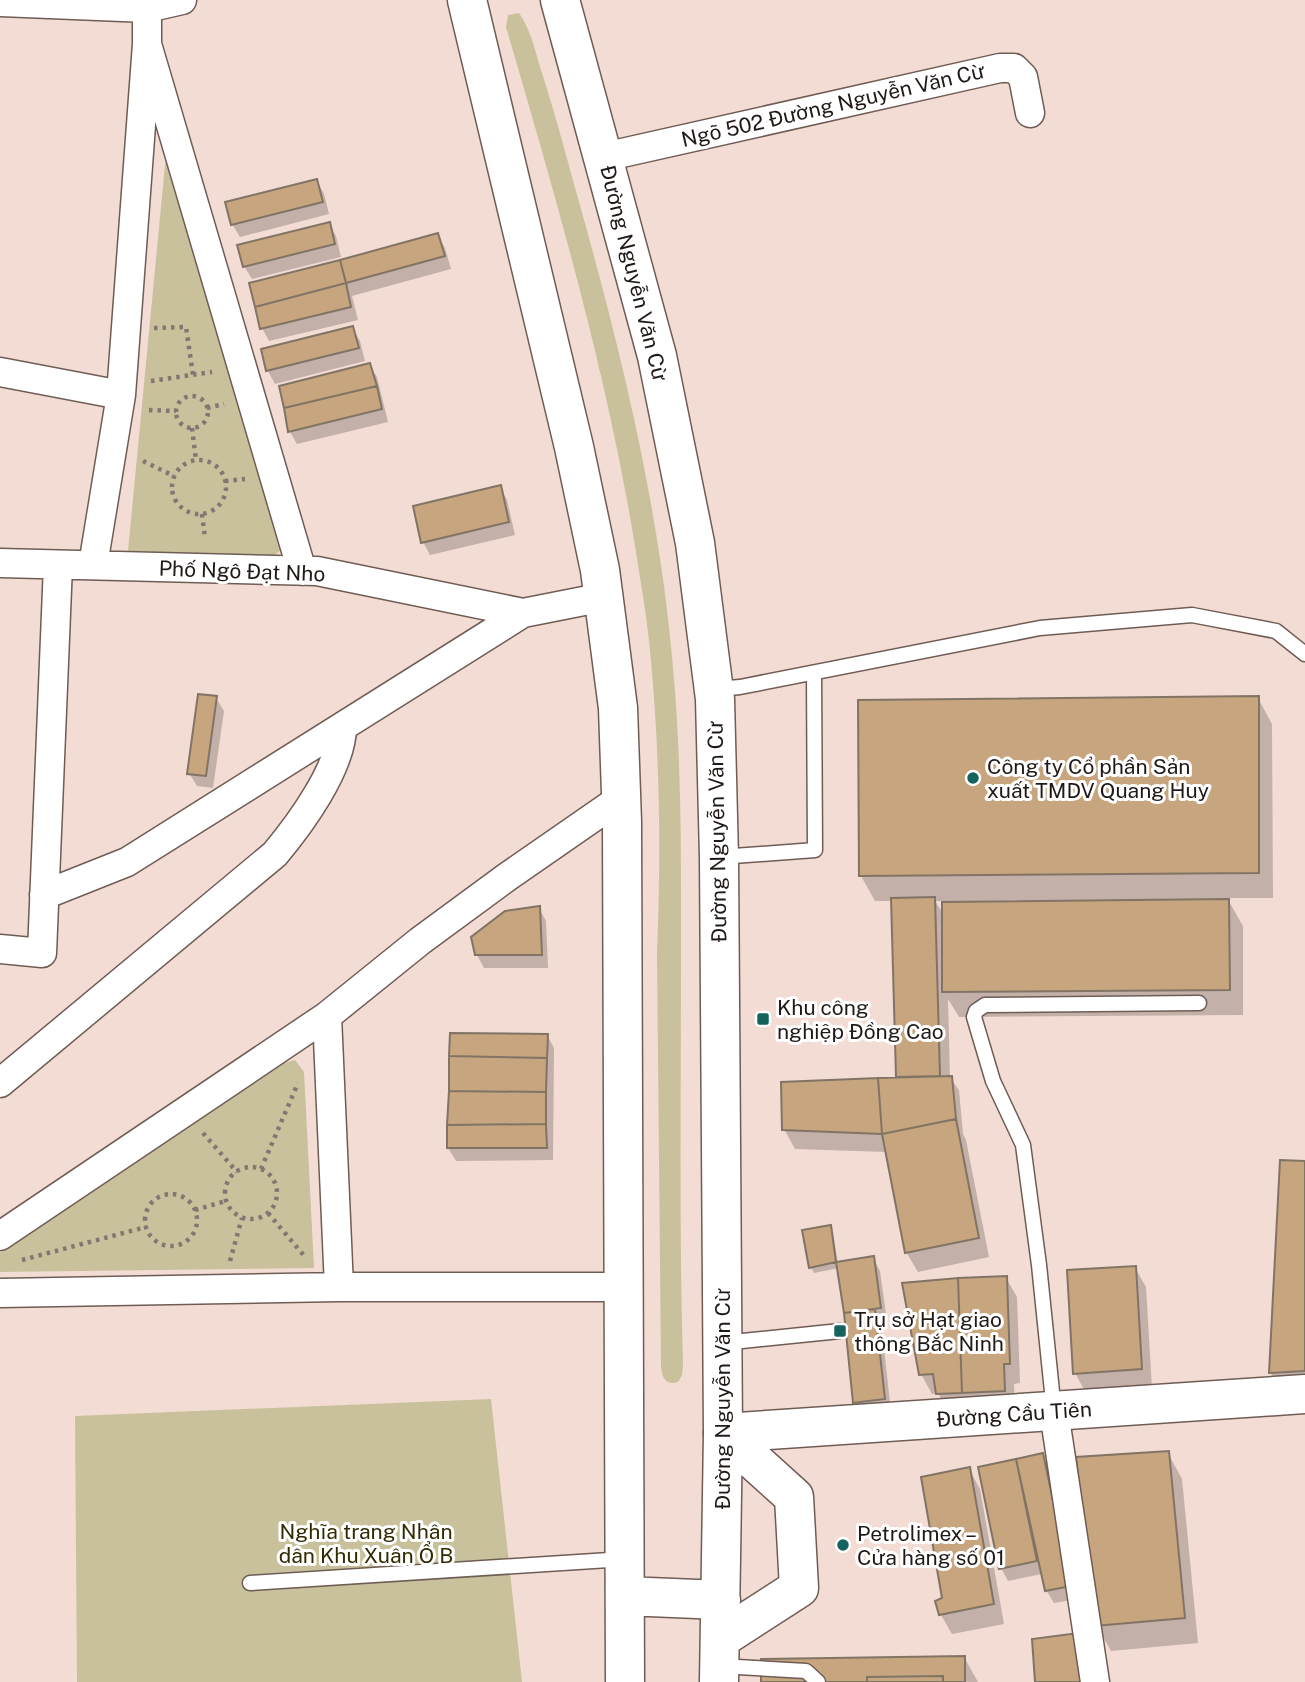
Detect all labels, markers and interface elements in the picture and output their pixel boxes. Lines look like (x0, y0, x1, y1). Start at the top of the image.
street label: Ngõ 502 Đường Nguyễn Văn Cừ (679, 58, 987, 152)
street label: Đường Nguyễn Văn Cừ (595, 163, 673, 384)
street label: Phố Ngô Đạt Nho (158, 556, 326, 586)
street label: Đường Nguyễn Văn Cừ (703, 721, 731, 943)
place label: Công ty Cổ phần Sản xuất TMDV Quang Huy (987, 754, 1209, 803)
marker: Công ty Cổ phần Sản xuất TMDV Quang Huy (965, 770, 981, 786)
place label: Khu công nghiệp Đồng Cao (777, 995, 944, 1044)
marker: Khu công nghiệp Đồng Cao (755, 1011, 771, 1027)
street label: Đường Nguyễn Văn Cừ (710, 1288, 735, 1510)
place label: Trụ sở Hạt giao thông Bắc Ninh (854, 1307, 1004, 1356)
marker: Trụ sở Hạt giao thông Bắc Ninh (832, 1323, 848, 1339)
street label: Đường Cầu Tiên (935, 1396, 1093, 1432)
park label: Nghĩa trang Nhân dân Khu Xuân Ổ B (279, 1519, 453, 1568)
place label: Petrolimex – Cửa hàng số 01 (857, 1521, 1005, 1570)
marker: Petrolimex – Cửa hàng số 01 (835, 1537, 851, 1553)

